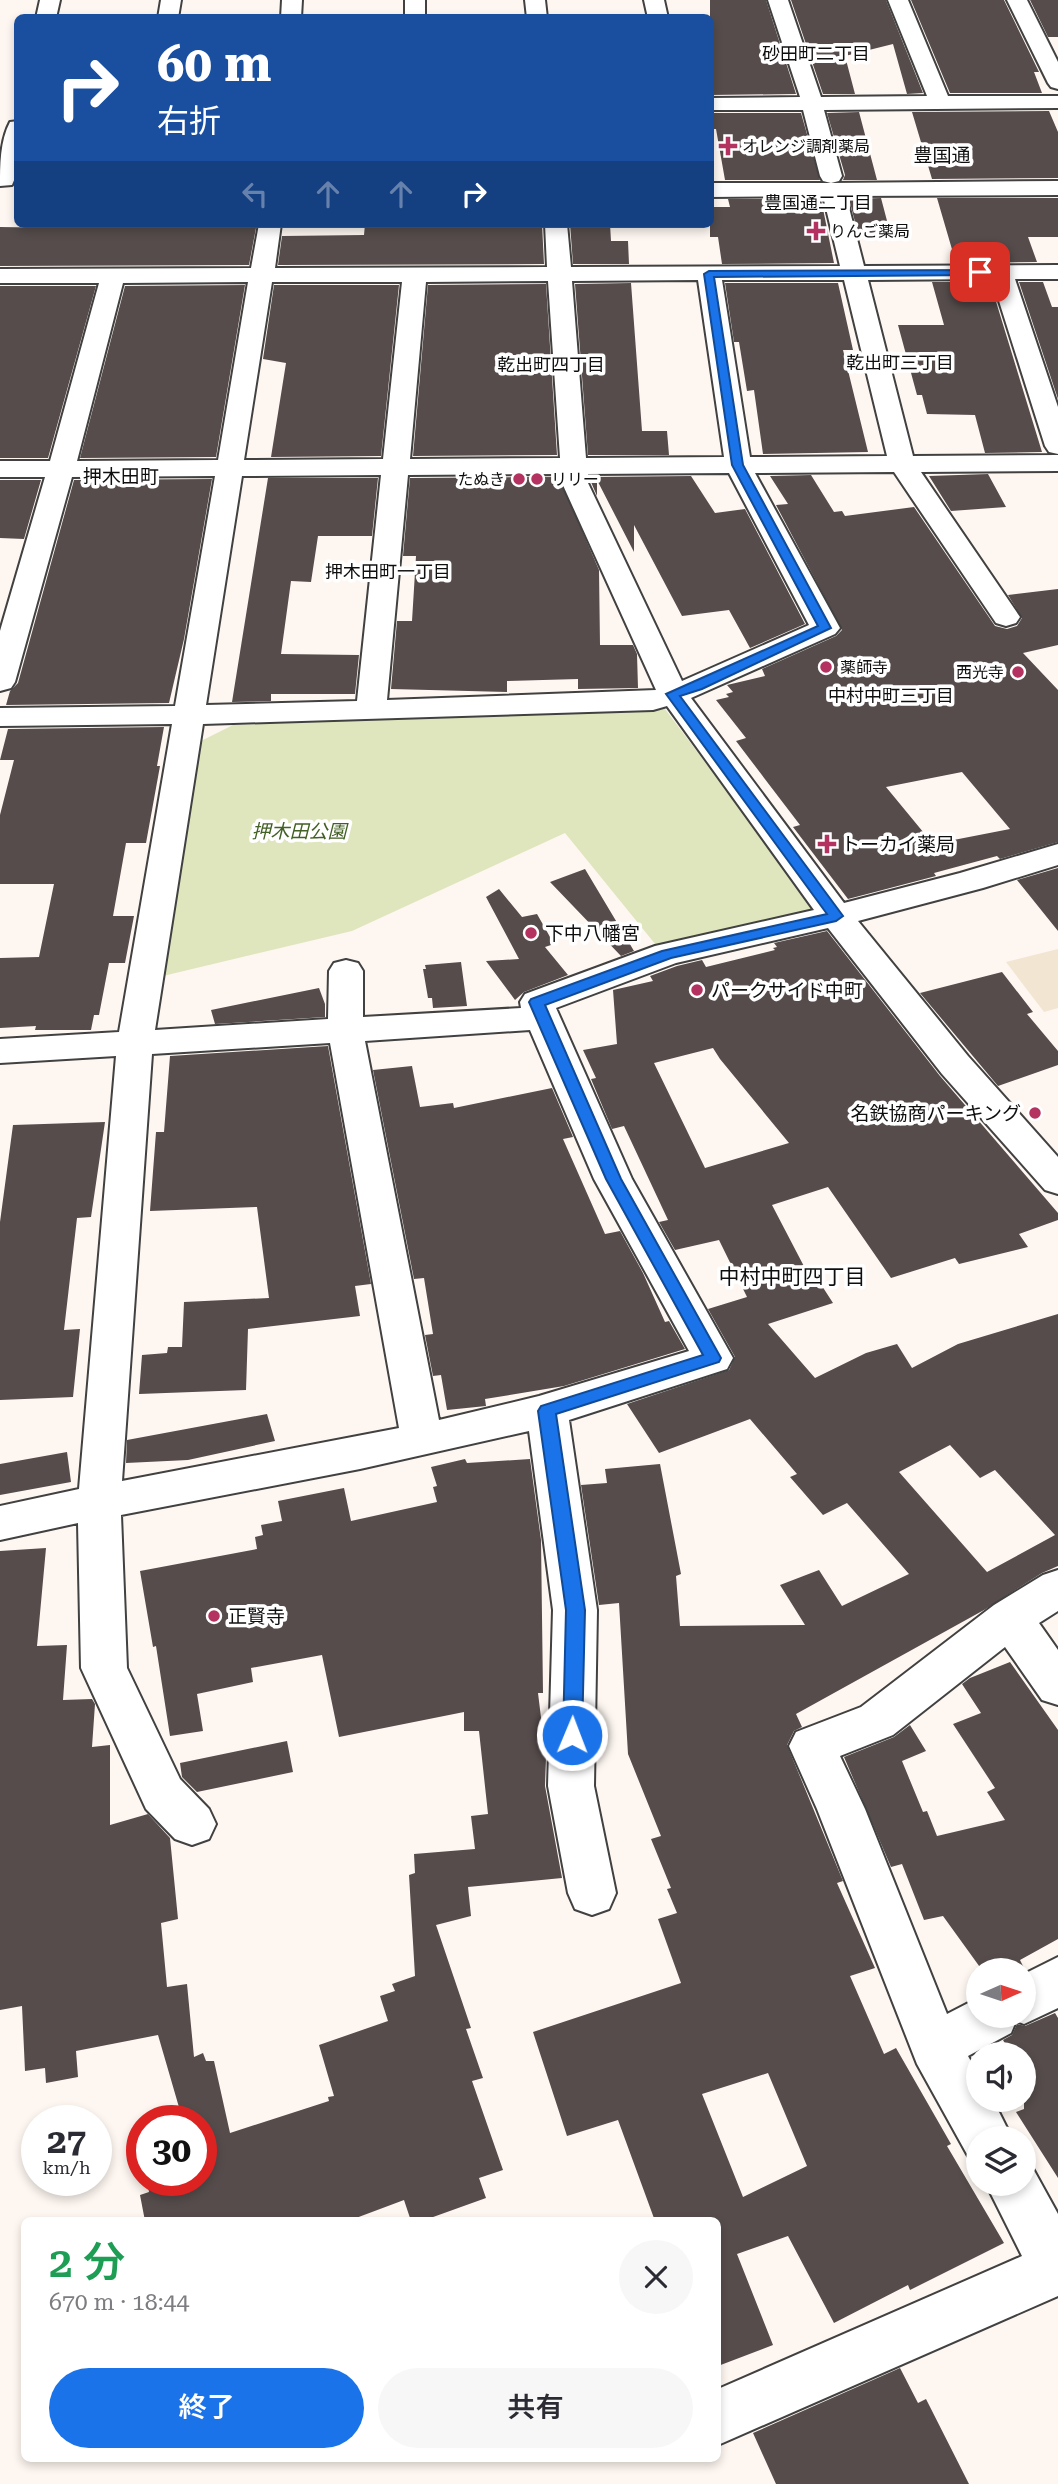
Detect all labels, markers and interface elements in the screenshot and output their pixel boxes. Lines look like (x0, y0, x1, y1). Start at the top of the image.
text: 60 m (157, 36, 272, 93)
icon: right (42, 42, 133, 133)
district label: 砂田町二丁目 (762, 43, 870, 64)
text: 右折 (157, 102, 221, 140)
place label: オレンジ調剤薬局 (742, 137, 870, 156)
marker: オレンジ調剤薬局 (720, 138, 736, 154)
district label: 豊国通 (913, 144, 971, 167)
icon: left (236, 175, 274, 213)
icon: ahead (309, 175, 347, 213)
icon: ahead (382, 175, 420, 213)
icon: right (455, 175, 493, 213)
district label: 豊国通二丁目 (764, 192, 872, 213)
place label: りんご薬局 (830, 222, 910, 241)
marker: りんご薬局 (808, 223, 824, 239)
pin (950, 242, 1010, 302)
icon: arrive (961, 253, 999, 291)
district label: 乾出町三丁目 (846, 352, 954, 373)
district label: 乾出町四丁目 (497, 354, 605, 375)
district label: 押木田町 (83, 465, 159, 488)
place label: たぬき (457, 470, 505, 489)
place label: リリー (551, 470, 599, 489)
marker: たぬき (511, 471, 527, 487)
marker: リリー (529, 471, 545, 487)
district label: 押木田町一丁目 (325, 561, 451, 582)
place label: 薬師寺 (840, 658, 888, 677)
marker: 薬師寺 (818, 659, 834, 675)
place label: 西光寺 (956, 663, 1004, 682)
marker: 西光寺 (1010, 664, 1026, 680)
district label: 中村中町三丁目 (828, 685, 954, 706)
park label: 押木田公園 (251, 820, 349, 843)
place label: トーカイ薬局 (841, 833, 955, 856)
marker: トーカイ薬局 (819, 836, 835, 852)
place label: 下中八幡宮 (545, 922, 640, 945)
marker: 下中八幡宮 (523, 925, 539, 941)
place label: パークサイド中町 (711, 979, 863, 1002)
marker: パークサイド中町 (689, 982, 705, 998)
place label: 名鉄協商パーキング (851, 1102, 1021, 1125)
marker: 名鉄協商パーキング (1027, 1105, 1043, 1121)
district label: 中村中町四丁目 (719, 1265, 866, 1289)
place label: 正賢寺 (228, 1605, 285, 1628)
marker: 正賢寺 (206, 1608, 222, 1624)
position arrow (535, 1698, 609, 1772)
north arrow (966, 1958, 1036, 2028)
map controls (966, 1958, 1036, 2196)
button: sound (966, 2042, 1036, 2112)
speed limit sign: 30 (126, 2105, 217, 2196)
text: 27 (47, 2121, 86, 2162)
button: layers (966, 2126, 1036, 2196)
text: km/h (42, 2157, 91, 2178)
text: 2 分 (49, 2238, 125, 2287)
button: close (619, 2240, 693, 2314)
text: 670 m · 18:44 (49, 2289, 189, 2316)
button: 終了 (49, 2368, 364, 2448)
button: 共有 (378, 2368, 693, 2448)

